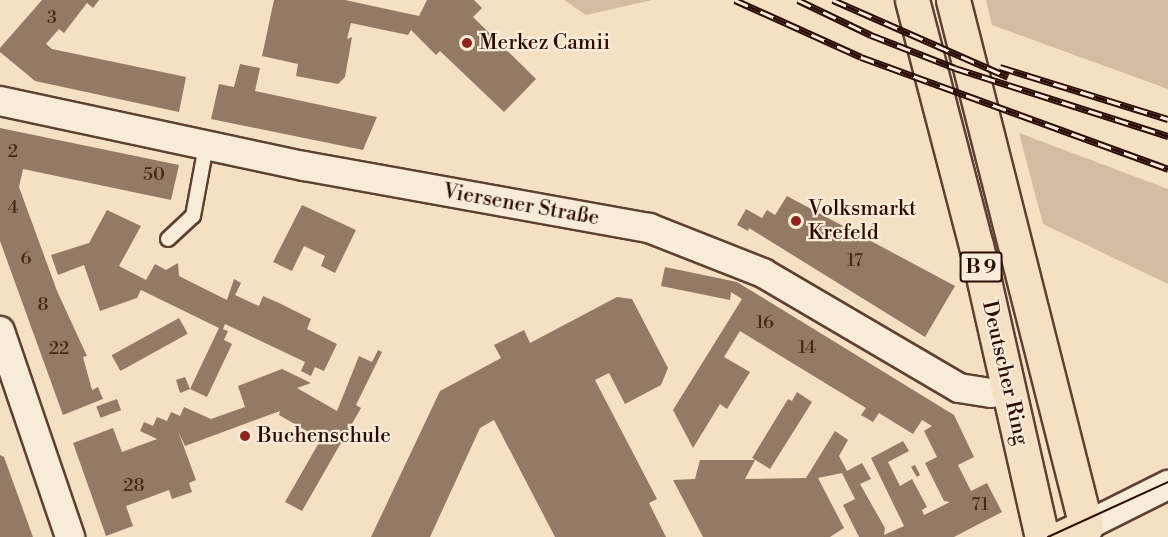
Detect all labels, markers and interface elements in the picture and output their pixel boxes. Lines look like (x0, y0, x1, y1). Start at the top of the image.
house number: 3 (47, 7, 57, 29)
place label: Merkez Camii (479, 30, 610, 56)
marker: Merkez Camii (460, 36, 474, 50)
house number: 2 (8, 141, 18, 163)
house number: 50 (143, 164, 165, 186)
street label: Viersener Straße (441, 179, 601, 231)
place label: Volksmarkt Krefeld (808, 196, 916, 246)
house number: 4 (8, 197, 18, 219)
marker: Volksmarkt Krefeld (789, 214, 803, 228)
house number: 6 (21, 248, 31, 270)
house number: 17 (847, 250, 863, 272)
road number: B 9 (958, 250, 1004, 284)
house number: 8 (37, 294, 49, 316)
street label: Deutscher Ring (976, 298, 1034, 448)
house number: 16 (756, 312, 774, 334)
house number: 14 (798, 337, 816, 359)
house number: 22 (49, 338, 69, 360)
place label: Buchenschule (257, 423, 391, 449)
marker: Buchenschule (238, 429, 252, 443)
house number: 28 (123, 475, 145, 497)
house number: 71 (971, 494, 989, 516)

